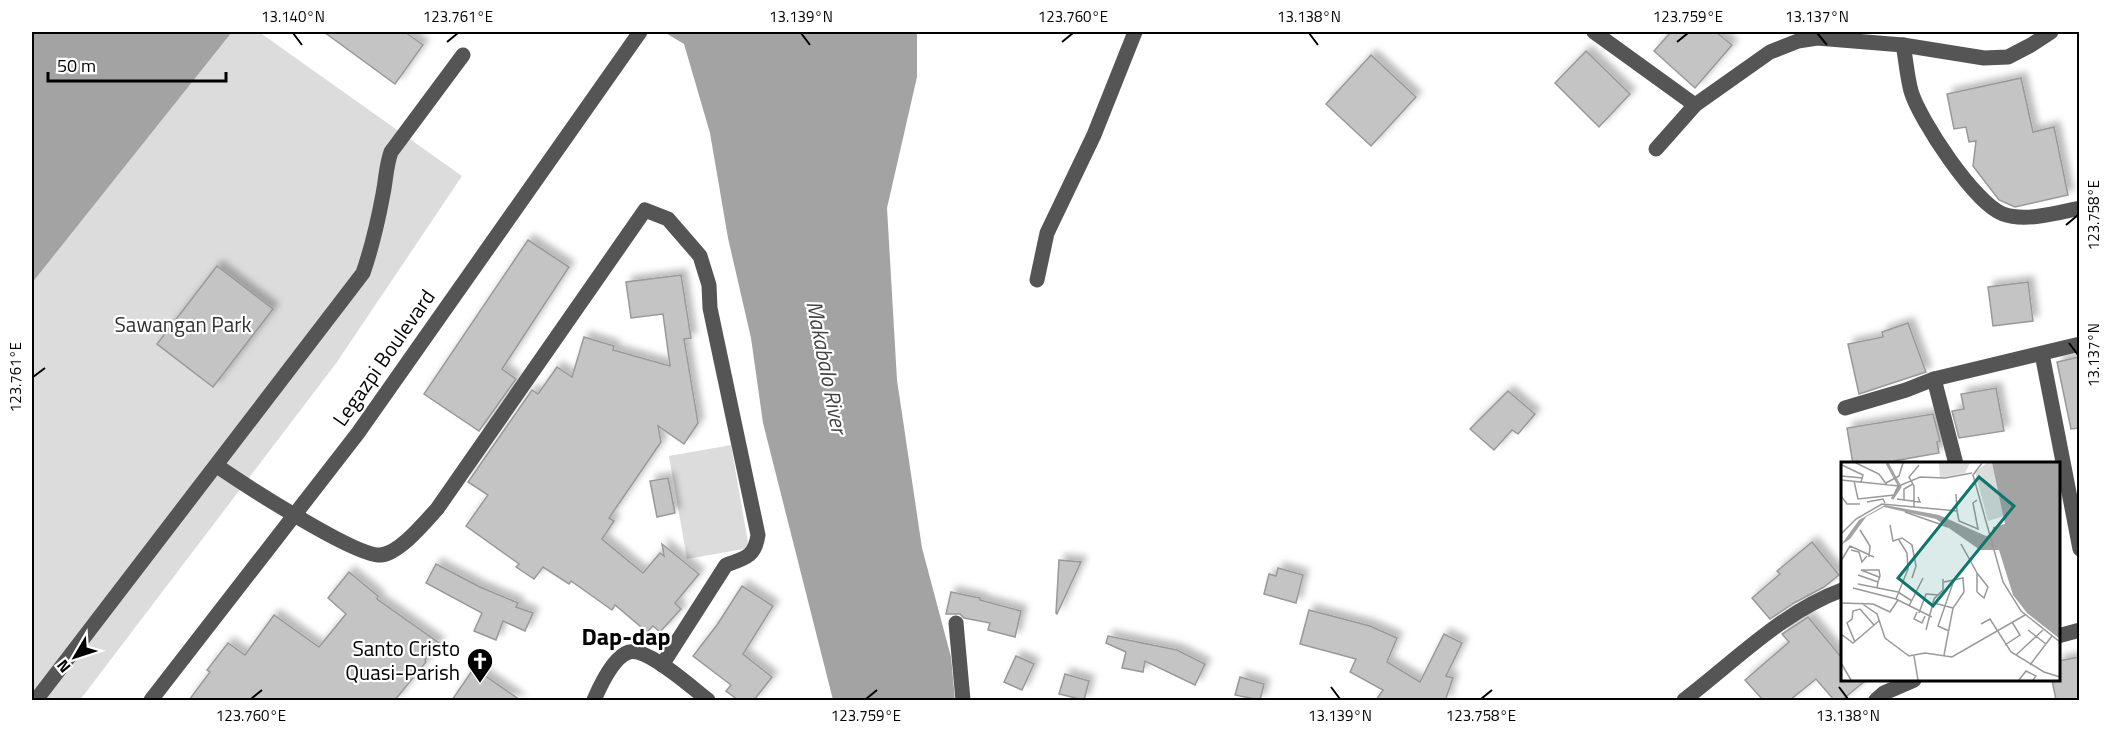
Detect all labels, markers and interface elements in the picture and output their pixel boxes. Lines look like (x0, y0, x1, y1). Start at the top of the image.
text: 13.140°N (261, 5, 325, 28)
text: 123.761°E (423, 5, 493, 28)
text: 13.139°N (769, 5, 833, 28)
text: 123.760°E (1038, 5, 1108, 28)
text: 13.138°N (1277, 5, 1341, 28)
text: 123.759°E (1653, 5, 1723, 28)
text: 13.137°N (1785, 5, 1849, 28)
scale bar (48, 45, 226, 83)
text: 50 m (57, 52, 96, 79)
text: 123.758°E (2082, 180, 2105, 250)
street label: Legazpi Boulevard (324, 282, 442, 432)
water label: Makabalo River (797, 298, 857, 439)
park label: Sawangan Park (114, 308, 252, 340)
text: 13.137°N (2082, 323, 2105, 387)
text: 123.761°E (4, 342, 27, 412)
inset map (1841, 462, 2060, 681)
district label: Dap-dap (582, 618, 670, 654)
north arrow (45, 627, 105, 687)
place label: Santo Cristo Quasi-Parish (345, 632, 460, 688)
church icon: Santo Cristo Quasi-Parish (465, 646, 495, 684)
text: N (51, 655, 76, 678)
text: 123.760°E (216, 704, 286, 727)
text: 123.759°E (831, 704, 901, 727)
text: 13.139°N (1308, 704, 1372, 727)
text: 123.758°E (1446, 704, 1516, 727)
text: 13.138°N (1816, 704, 1880, 727)

